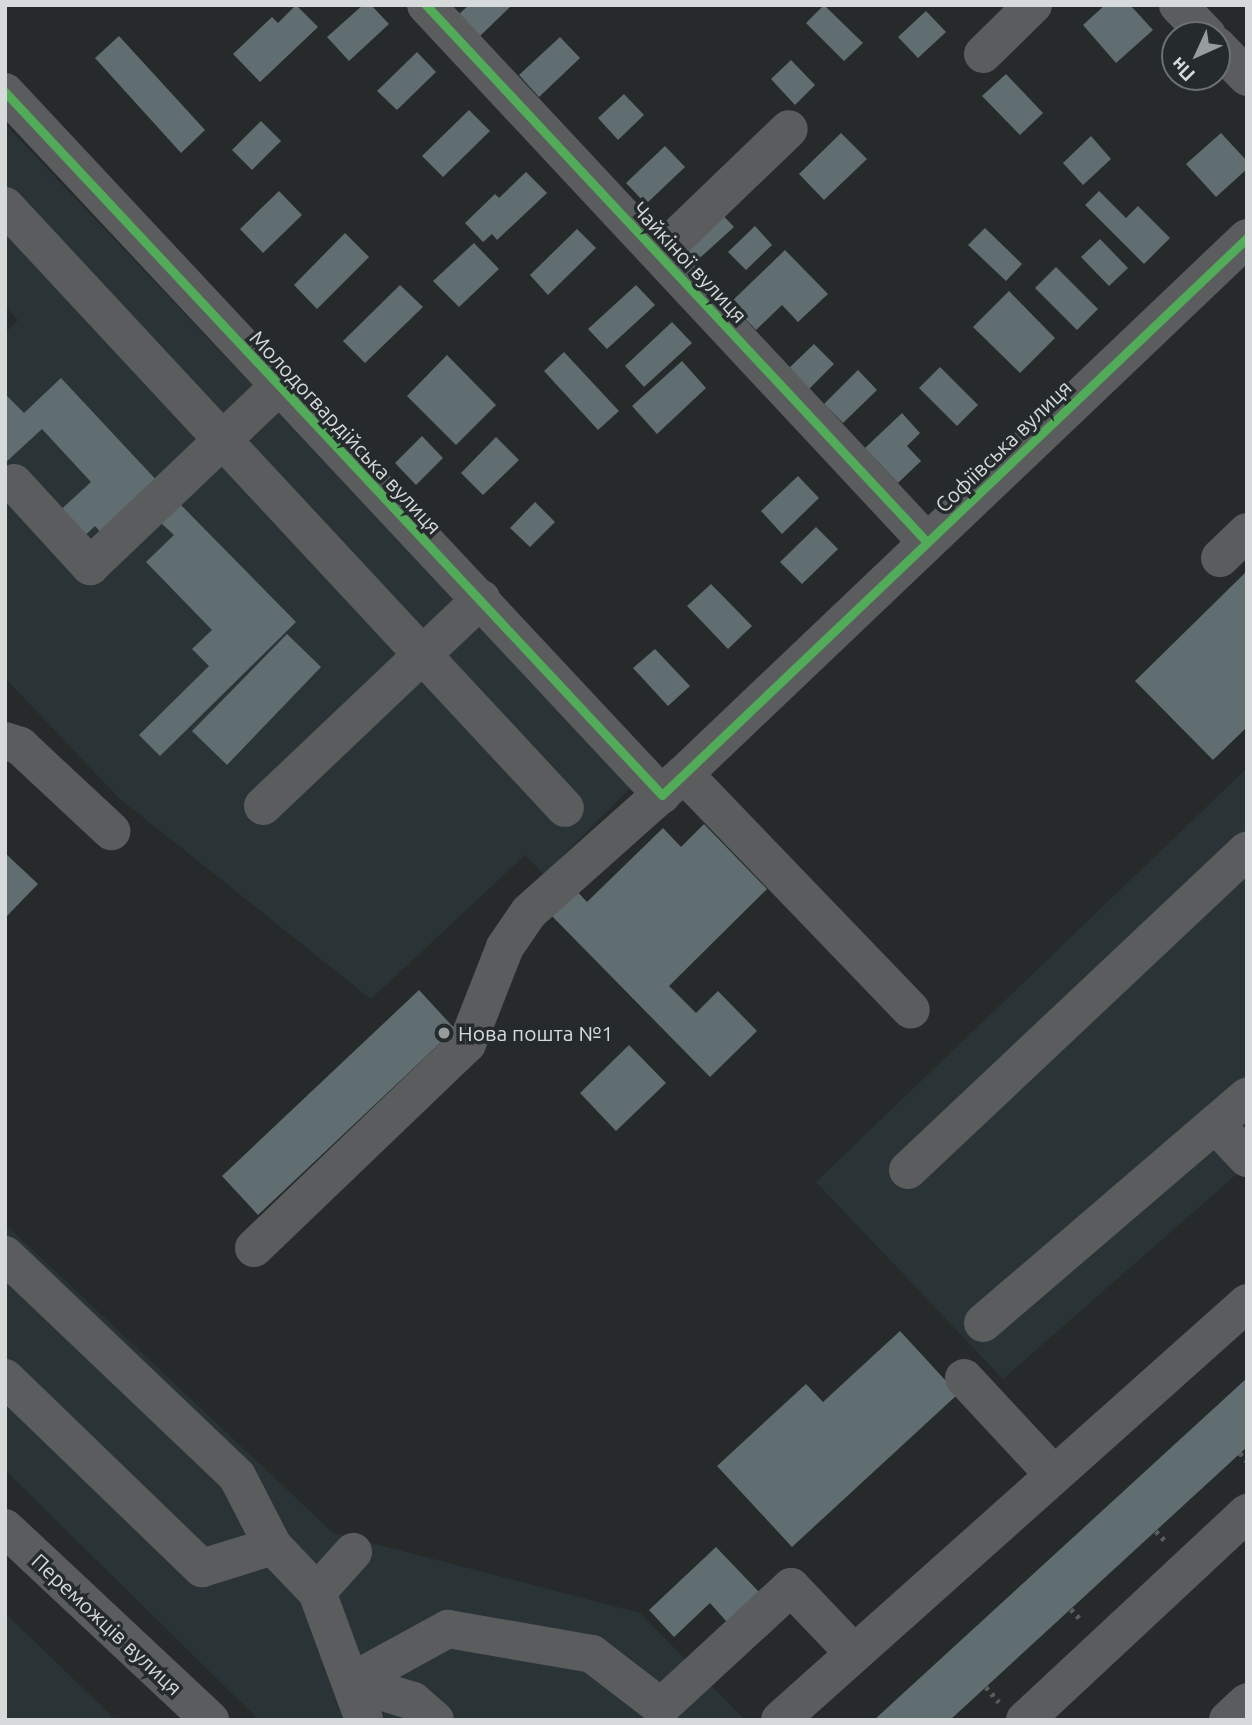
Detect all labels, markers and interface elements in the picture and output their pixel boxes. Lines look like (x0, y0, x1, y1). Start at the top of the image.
north arrow (1161, 21, 1231, 91)
text: Пн (1166, 53, 1199, 86)
street label: Чайкіної вулиця (628, 196, 752, 328)
street label: Молодогвардійська вулиця (245, 325, 447, 539)
street label: Софіївська вулиця (930, 375, 1076, 517)
place label: Нова пошта №1 (458, 1020, 613, 1046)
marker: Нова пошта №1 (436, 1025, 452, 1041)
street label: Переможців вулиця (27, 1548, 187, 1700)

